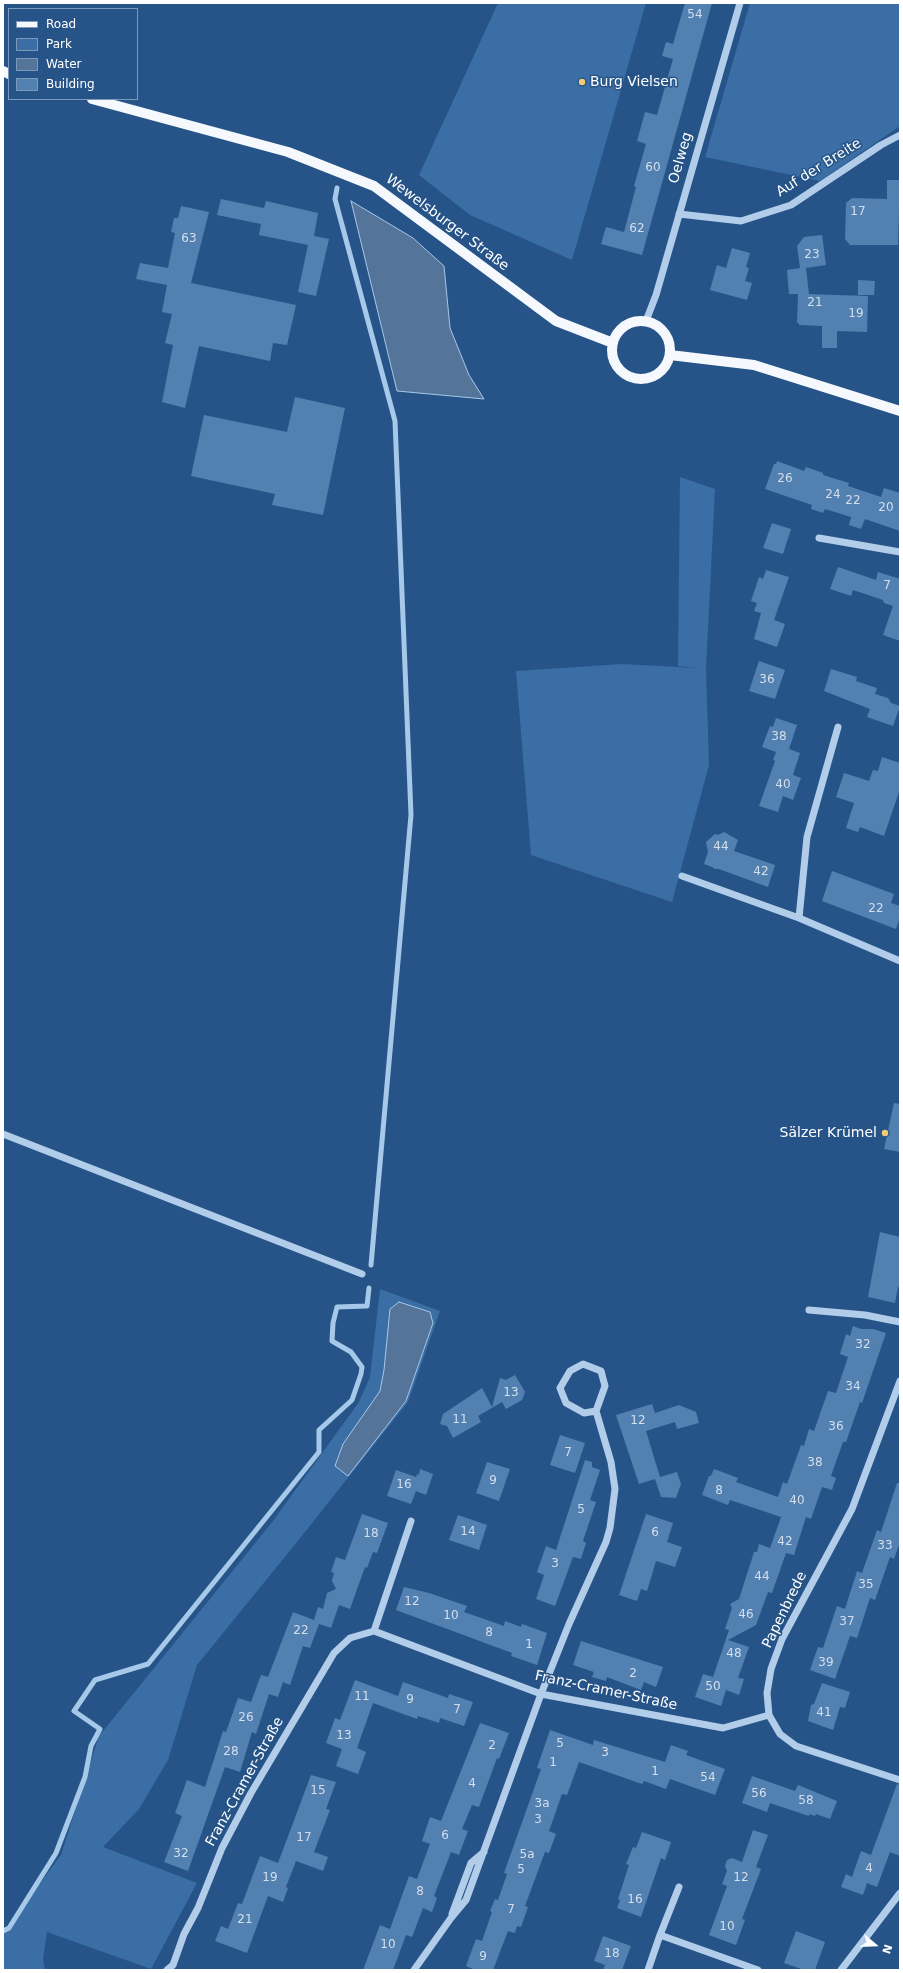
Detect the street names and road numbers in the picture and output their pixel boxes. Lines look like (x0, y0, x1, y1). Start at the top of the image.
street label: Oelweg (666, 130, 696, 186)
street label: Auf der Breite (773, 135, 865, 201)
street label: Wewelsburger Straße (382, 171, 512, 275)
street label: Papenbrede (759, 1569, 811, 1651)
street label: Franz-Cramer-Straße (533, 1668, 679, 1714)
street label: Franz-Cramer-Straße (202, 1714, 288, 1850)

